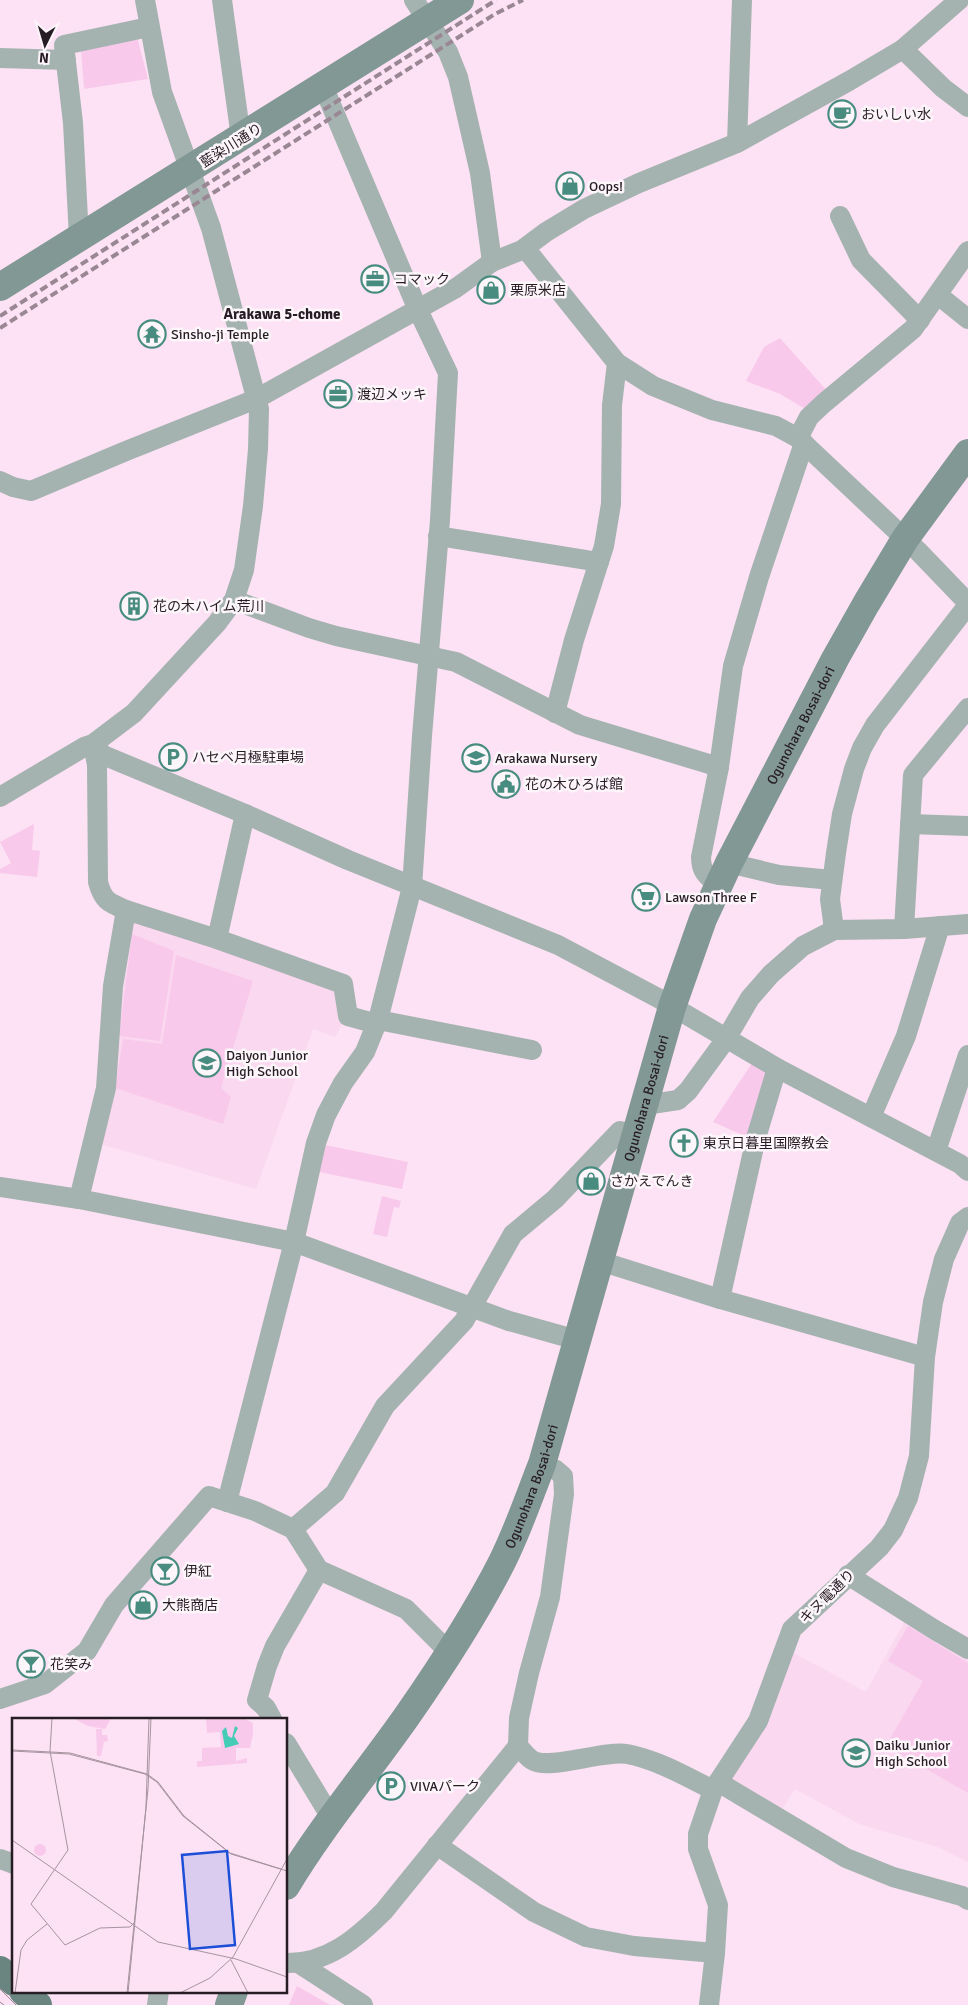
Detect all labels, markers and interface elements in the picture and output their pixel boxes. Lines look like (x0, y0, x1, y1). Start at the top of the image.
north arrow (20, 20, 70, 70)
text: N (38, 49, 50, 66)
cafe icon: おいしい水 (827, 99, 857, 129)
place label: おいしい水 (861, 106, 931, 123)
street label: 藍染川通り (197, 120, 265, 171)
shop icon: Oops! (555, 171, 585, 201)
place label: Oops! (589, 178, 623, 195)
office icon: コマック (360, 264, 390, 294)
place label: コマック (394, 271, 450, 288)
shop icon: 栗原米店 (476, 275, 506, 305)
place label: 栗原米店 (510, 282, 566, 299)
district label: Arakawa 5-chome (223, 305, 341, 323)
temple icon: Sinsho-ji Temple (137, 319, 167, 349)
place label: Sinsho-ji Temple (171, 326, 269, 343)
office icon: 渡辺メッキ (323, 379, 353, 409)
place label: 渡辺メッキ (357, 386, 427, 403)
building icon: 花の木ハイム荒川 (119, 591, 149, 621)
place label: 花の木ハイム荒川 (153, 598, 264, 615)
street label: Ogunohara Bosai-dori (763, 664, 839, 788)
parking icon: ハセベ月極駐車場 (158, 742, 188, 772)
school or university icon: Arakawa Nursery (461, 743, 491, 773)
place label: ハセベ月極駐車場 (192, 749, 304, 766)
place label: Arakawa Nursery (495, 750, 598, 767)
public building icon: 花の木ひろば館 (491, 769, 521, 799)
place label: 花の木ひろば館 (525, 776, 623, 793)
supermarket icon: Lawson Three F (631, 882, 661, 912)
place label: Lawson Three F (665, 889, 757, 906)
street label: Ogunohara Bosai-dori (620, 1033, 673, 1164)
place label: Daiyon Junior High School (226, 1047, 309, 1080)
school or university icon: Daiyon Junior High School (192, 1048, 222, 1078)
church icon: 東京日暮里国際教会 (669, 1128, 699, 1158)
place label: 東京日暮里国際教会 (703, 1135, 829, 1152)
shop icon: さかえでんき (576, 1166, 606, 1196)
place label: さかえでんき (610, 1173, 694, 1190)
street label: Ogunohara Bosai-dori (502, 1423, 562, 1551)
bar icon: 伊紅 (150, 1556, 180, 1586)
place label: 伊紅 (184, 1563, 212, 1580)
street label: キヌ電通り (796, 1566, 858, 1627)
shop icon: 大熊商店 (128, 1590, 158, 1620)
place label: 大熊商店 (162, 1597, 218, 1614)
bar icon: 花笑み (16, 1649, 46, 1679)
place label: 花笑み (50, 1656, 92, 1673)
inset map (12, 1718, 288, 1992)
place label: Daiku Junior High School (875, 1737, 951, 1770)
school or university icon: Daiku Junior High School (841, 1738, 871, 1768)
parking icon: VIVAパーク (376, 1771, 406, 1801)
place label: VIVAパーク (410, 1778, 480, 1795)

